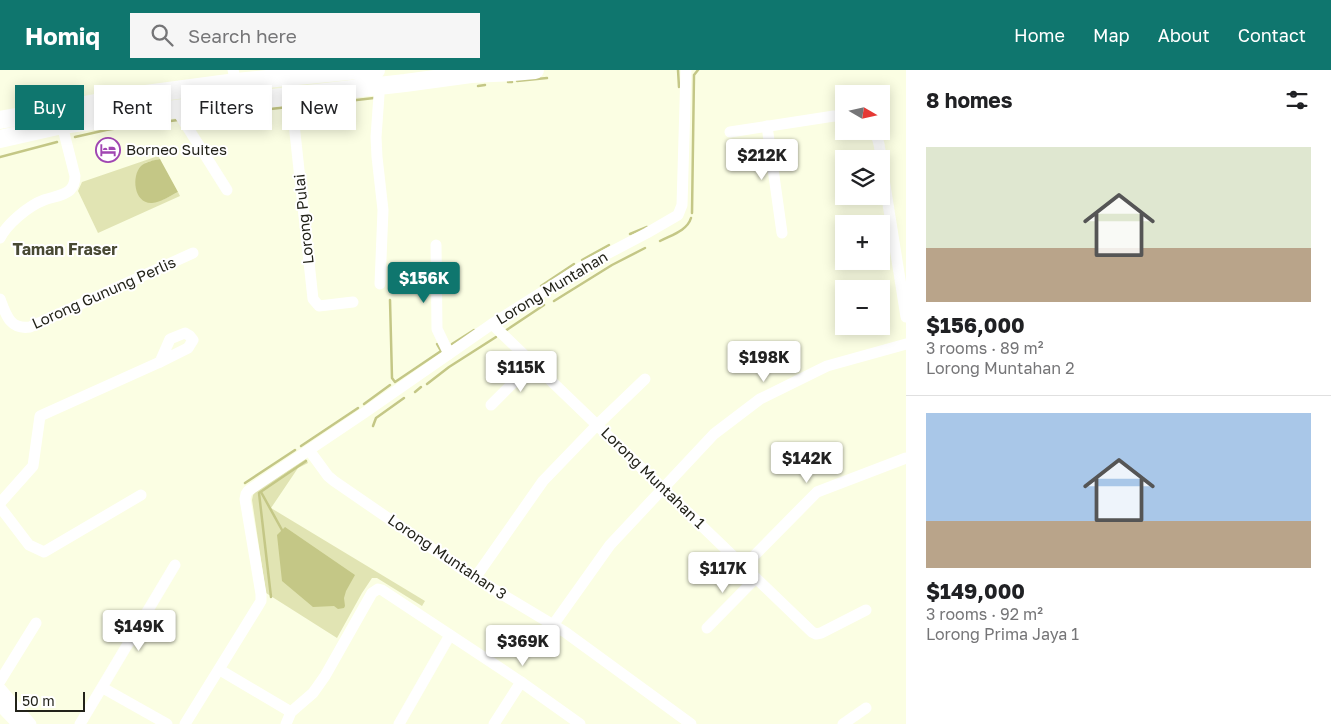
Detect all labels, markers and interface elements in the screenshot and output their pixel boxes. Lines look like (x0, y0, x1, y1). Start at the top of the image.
search box (130, 13, 480, 58)
text: Homiq (25, 21, 100, 50)
icon: search (148, 21, 176, 49)
text: Search here (188, 24, 297, 47)
text: Home (1014, 24, 1065, 46)
text: Map (1093, 24, 1130, 46)
text: About (1158, 24, 1210, 46)
text: Contact (1238, 24, 1306, 46)
chip: Buy (15, 85, 84, 130)
chip: Rent (94, 85, 171, 130)
chip: Filters (181, 85, 272, 130)
chip: New (282, 85, 356, 130)
north arrow (835, 85, 890, 140)
map controls (835, 85, 890, 335)
icon: filters (1283, 86, 1311, 114)
text: 8 homes (926, 87, 1013, 113)
hotel icon: Borneo Suites (95, 137, 121, 163)
pin: $212K (727, 138, 797, 181)
place label: Borneo Suites (126, 140, 227, 158)
text: $212K (737, 145, 787, 165)
button: layers (835, 150, 890, 205)
street label: Lorong Pulai (289, 173, 317, 265)
icon: home (1074, 180, 1164, 270)
button: + (835, 215, 890, 270)
district label: Taman Fraser (13, 239, 117, 259)
street label: Lorong Muntahan (493, 247, 610, 328)
street label: Lorong Gunung Perlis (29, 252, 178, 332)
pin: $156K (389, 262, 459, 304)
text: $156K (399, 268, 449, 288)
button: − (835, 280, 890, 335)
text: $156,000 (926, 312, 1025, 338)
text: 3 rooms · 89 m² (926, 338, 1043, 358)
pin: $198K (729, 340, 799, 383)
text: $198K (739, 347, 789, 367)
pin: $115K (486, 350, 556, 393)
text: $115K (497, 357, 545, 377)
text: Lorong Muntahan 2 (926, 358, 1074, 378)
street label: Lorong Muntahan 1 (598, 423, 710, 532)
pin: $142K (772, 442, 842, 484)
icon: home (1074, 445, 1164, 535)
text: $142K (782, 448, 832, 468)
street label: Lorong Muntahan 3 (385, 510, 510, 603)
pin: $117K (688, 552, 758, 594)
text: $117K (699, 558, 747, 578)
text: $149,000 (926, 578, 1025, 604)
text: 3 rooms · 92 m² (926, 604, 1043, 624)
pin: $149K (104, 610, 174, 652)
text: $149K (114, 616, 164, 636)
pin: $369K (488, 624, 558, 667)
text: Lorong Prima Jaya 1 (926, 624, 1079, 644)
text: $369K (497, 631, 549, 651)
scale bar (15, 689, 85, 712)
text: 50 m (22, 692, 55, 709)

